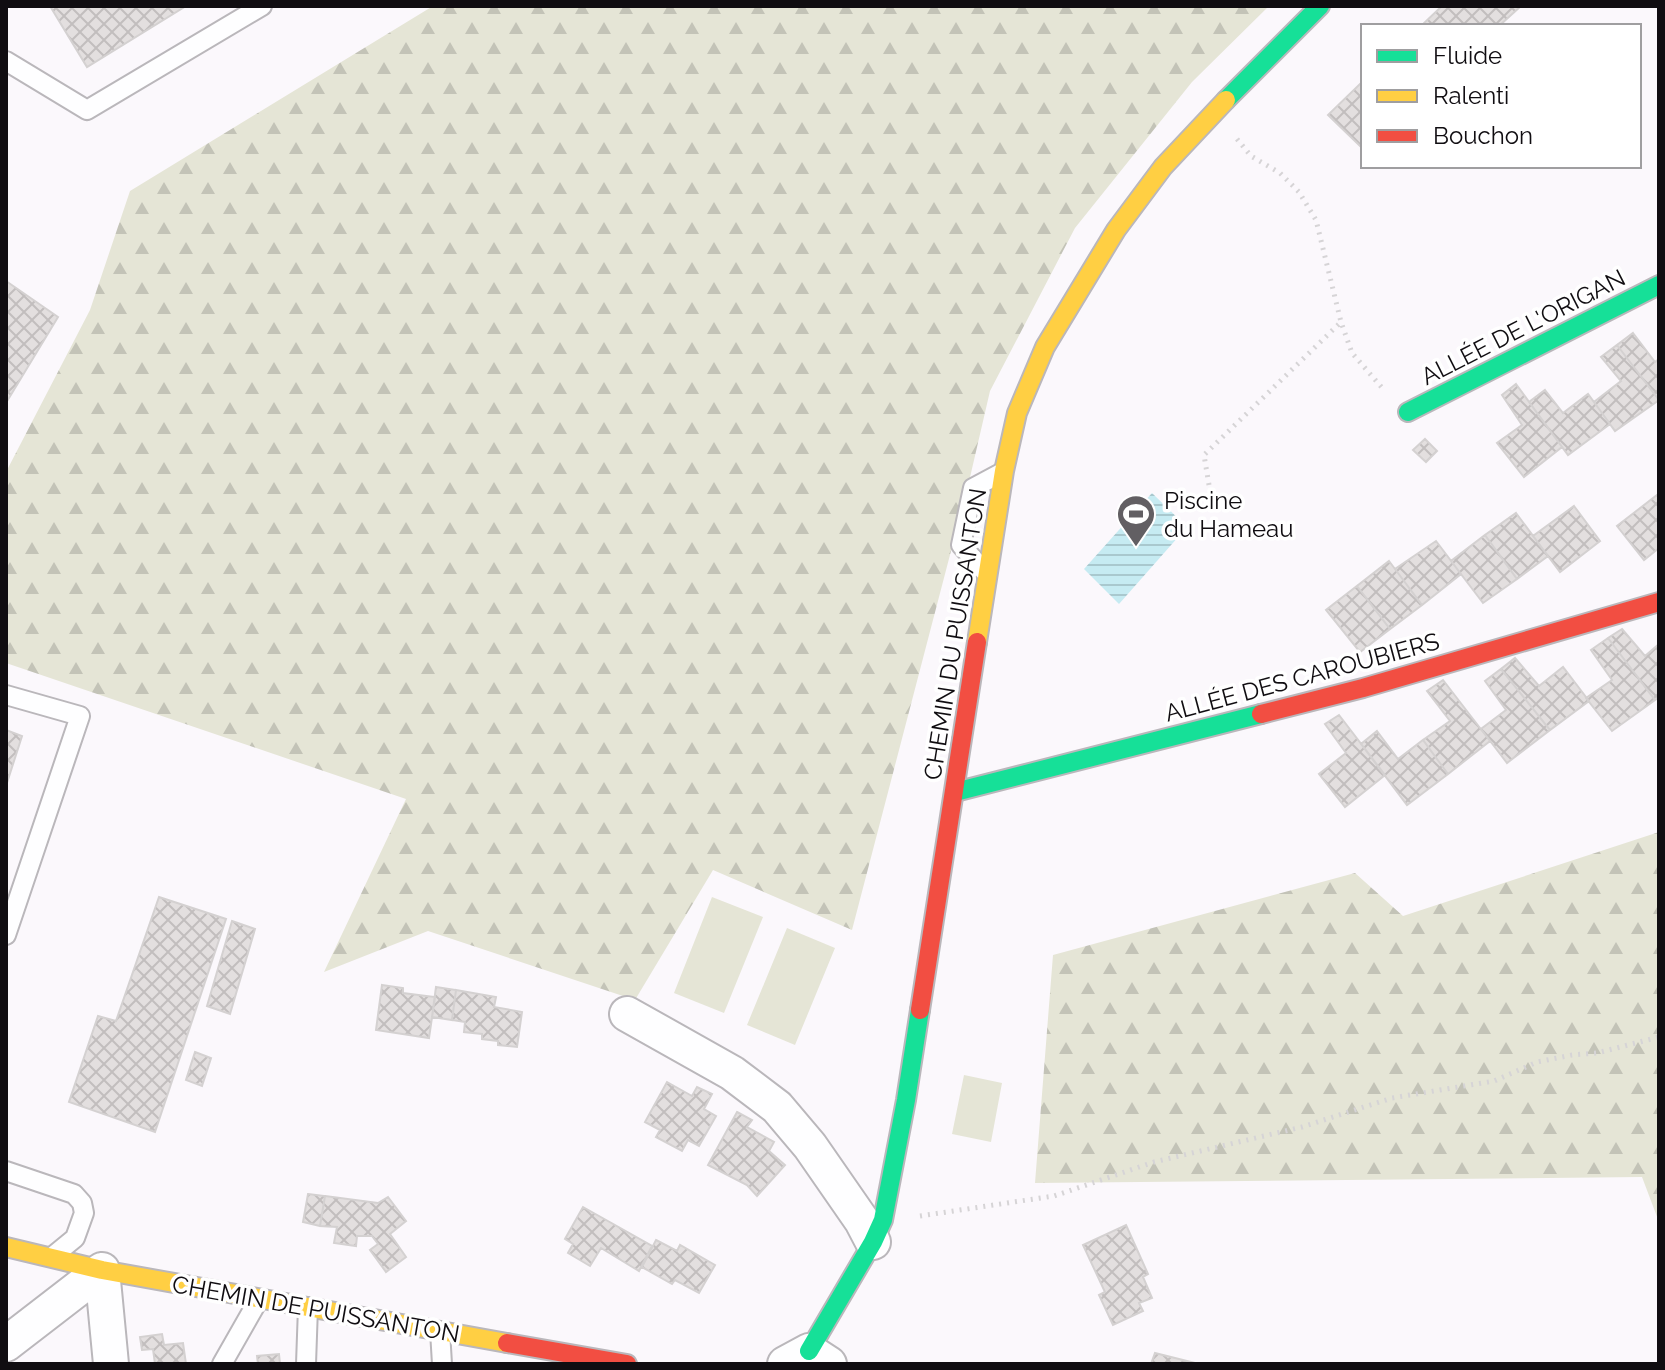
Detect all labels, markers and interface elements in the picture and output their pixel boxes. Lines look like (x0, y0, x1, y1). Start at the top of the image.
legend (1361, 24, 1641, 168)
text: Fluide (1433, 41, 1502, 70)
text: Ralenti (1433, 81, 1509, 110)
text: Bouchon (1433, 121, 1533, 150)
street label: ALLÉE DE L'ORIGAN (1416, 263, 1630, 391)
street label: CHEMIN DU PUISSANTON (918, 486, 992, 782)
place label: Piscine du Hameau (1164, 486, 1293, 543)
sports icon: Piscine du Hameau (1115, 493, 1157, 548)
street label: ALLÉE DES CAROUBIERS (1162, 626, 1442, 728)
street label: CHEMIN DE PUISSANTON (170, 1269, 462, 1349)

